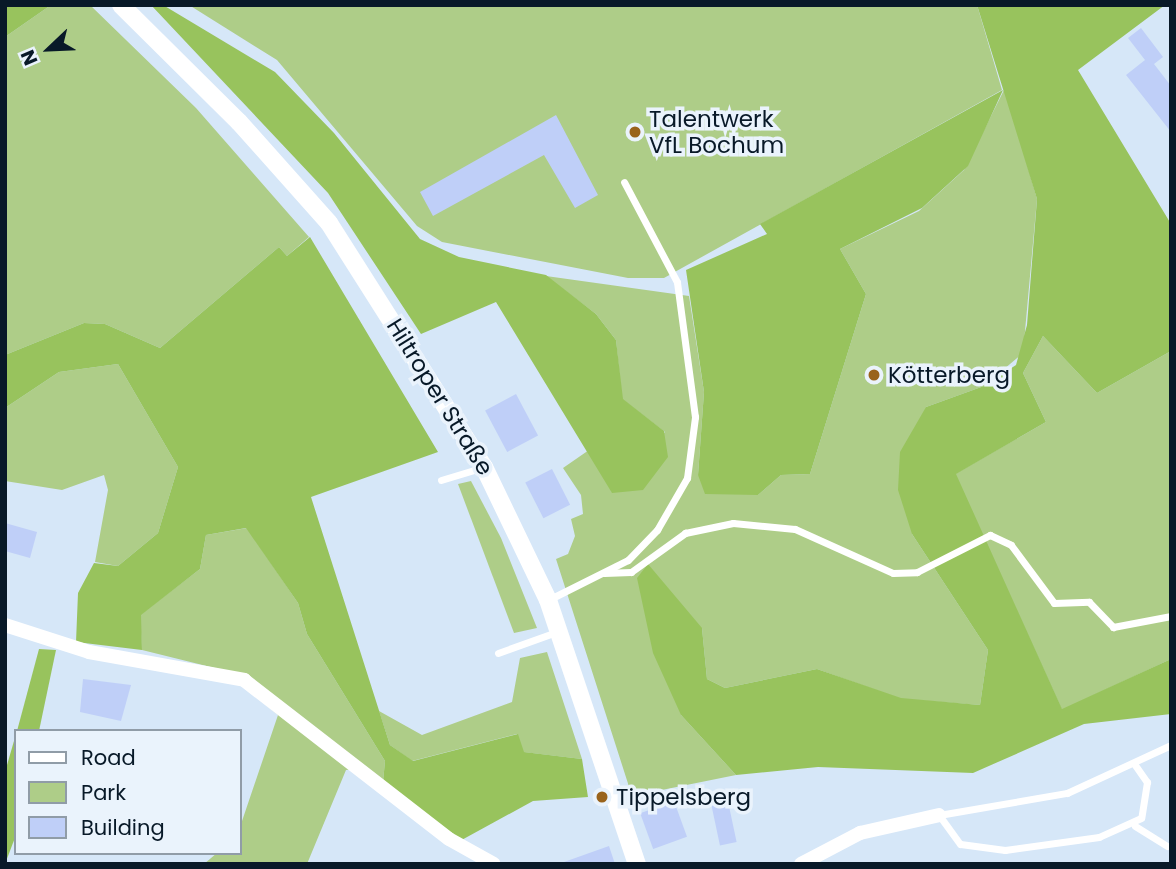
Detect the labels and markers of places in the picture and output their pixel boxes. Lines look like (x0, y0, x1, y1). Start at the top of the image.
place label: Talentwerk VfL Bochum (649, 105, 784, 159)
marker: Talentwerk VfL Bochum (627, 124, 643, 140)
place label: Kötterberg (888, 361, 1010, 389)
marker: Kötterberg (866, 367, 882, 383)
place label: Tippelsberg (616, 783, 751, 811)
marker: Tippelsberg (594, 789, 610, 805)

